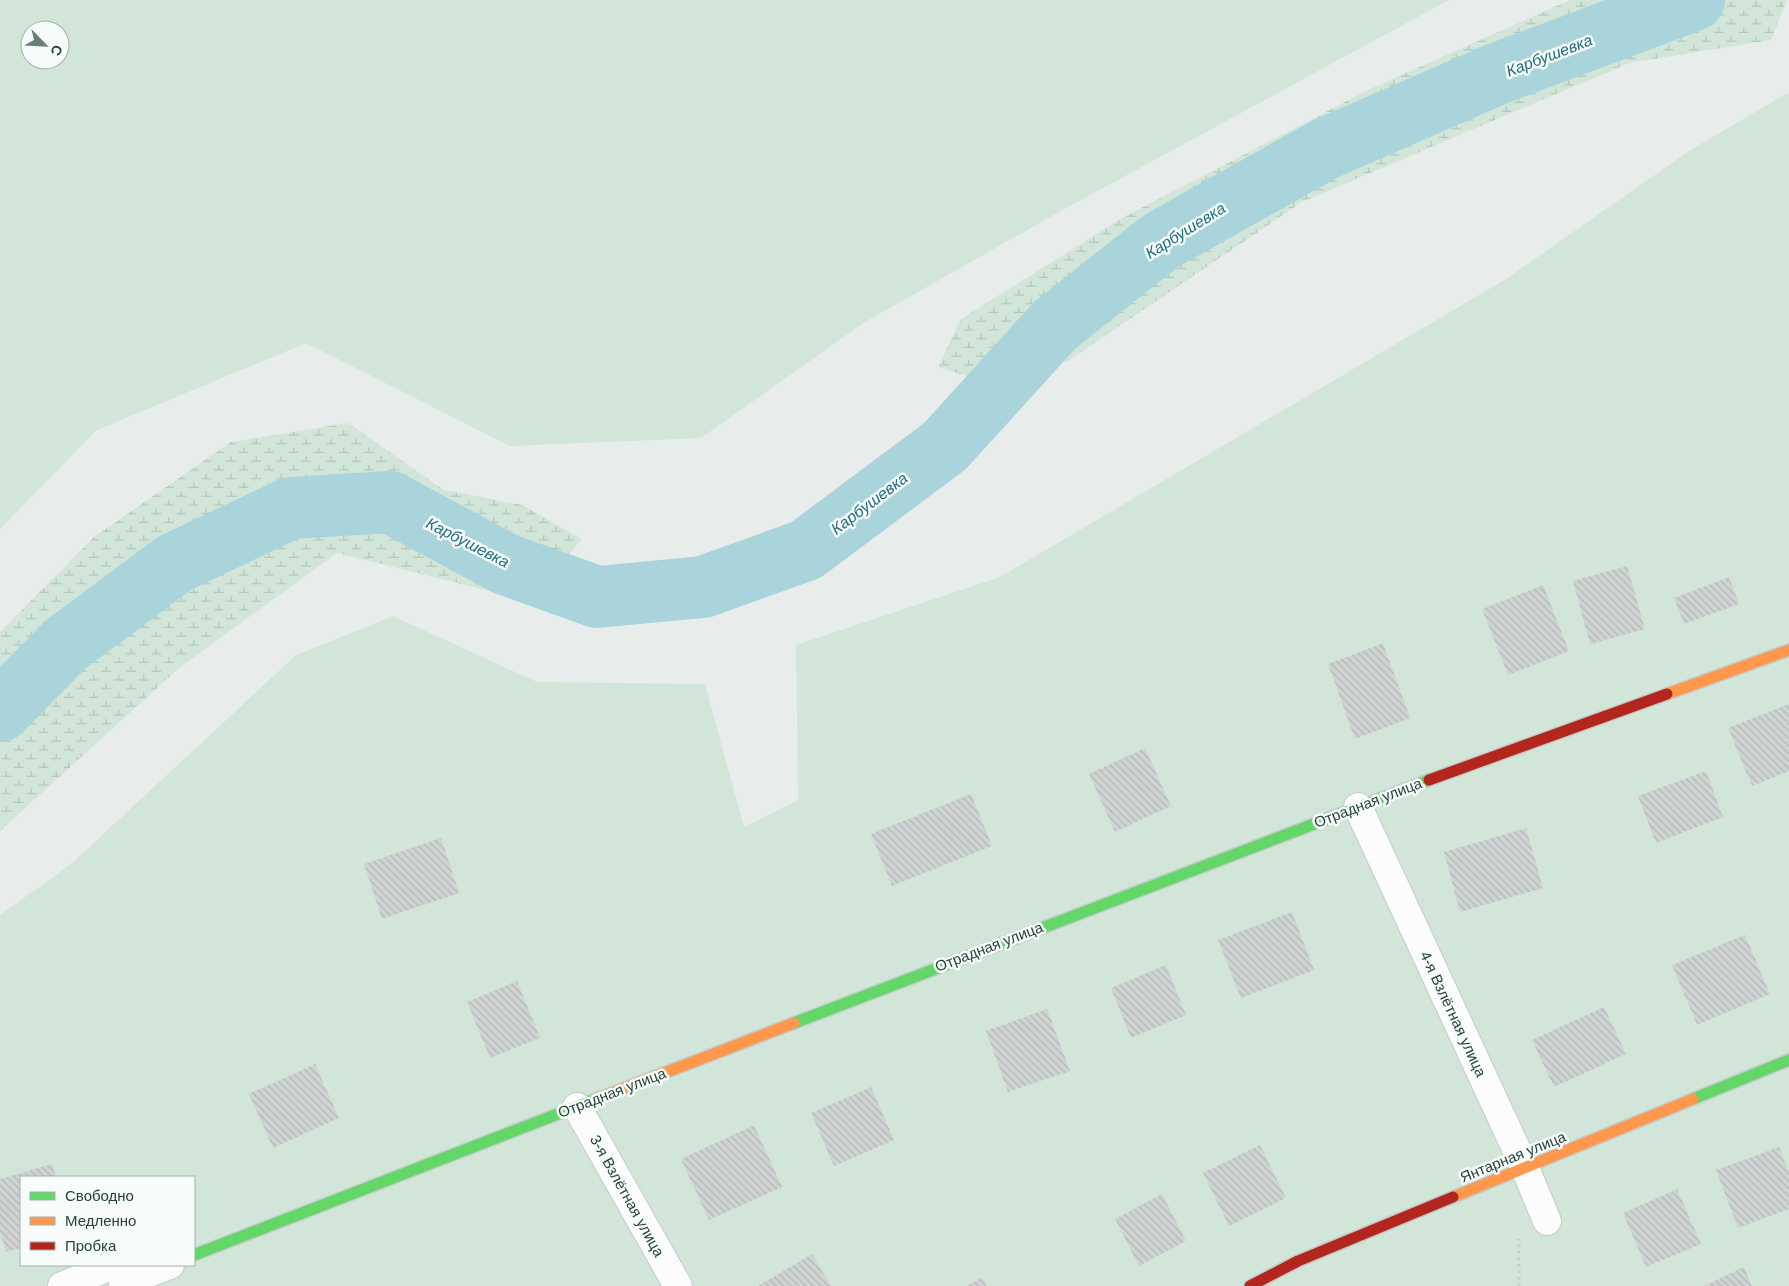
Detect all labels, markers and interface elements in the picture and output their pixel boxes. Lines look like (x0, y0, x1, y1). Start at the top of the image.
north arrow (20, 20, 70, 70)
water label: Карбушевка (1504, 31, 1595, 80)
text: С (48, 42, 66, 58)
water label: Карбушевка (1142, 199, 1228, 262)
water label: Карбушевка (828, 469, 911, 538)
water label: Карбушевка (423, 514, 512, 571)
street label: Отрадная улица (1311, 774, 1425, 831)
street label: Отрадная улица (932, 918, 1046, 975)
street label: 4-я Взлётная улица (1417, 948, 1490, 1080)
street label: Отрадная улица (555, 1064, 669, 1121)
street label: Янтарная улица (1457, 1127, 1569, 1186)
street label: 3-я Взлётная улица (587, 1132, 668, 1260)
legend (20, 1176, 195, 1266)
text: Свободно (65, 1187, 134, 1204)
text: Медленно (65, 1212, 136, 1229)
text: Пробка (65, 1237, 117, 1254)

